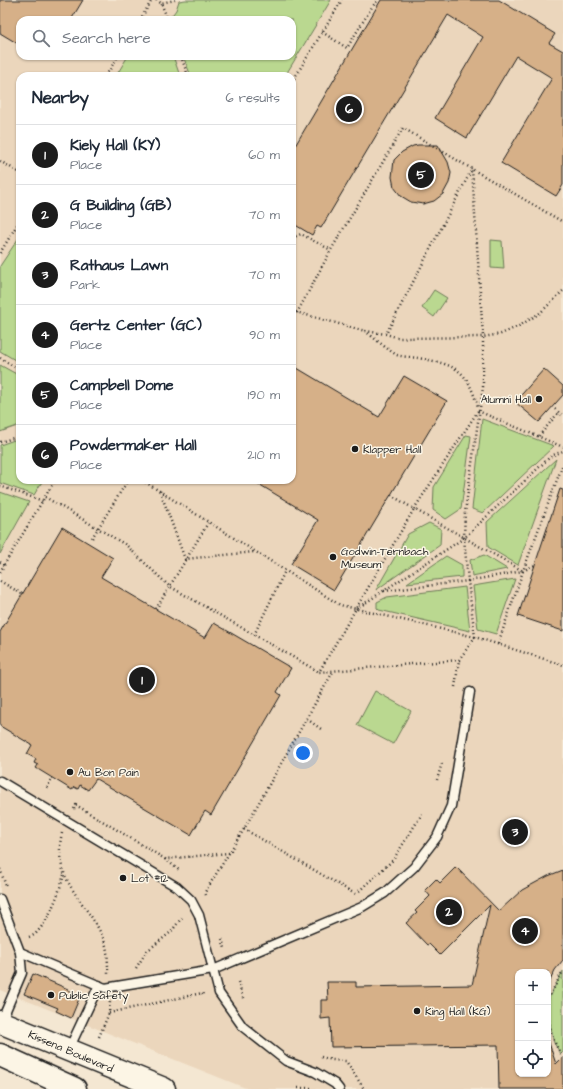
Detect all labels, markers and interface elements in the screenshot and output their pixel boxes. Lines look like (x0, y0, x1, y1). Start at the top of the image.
search box (16, 16, 296, 60)
icon: search (30, 27, 52, 49)
text: Search here (62, 28, 151, 49)
text: Nearby (32, 86, 89, 110)
text: 6 results (225, 89, 280, 107)
pin: 6 (336, 94, 362, 124)
text: Kiely Hall (KY) (70, 135, 160, 156)
text: 1 (44, 146, 46, 164)
text: 60 m (248, 146, 280, 164)
text: Place (70, 156, 102, 174)
pin: 5 (408, 160, 434, 190)
text: G Building (GB) (70, 195, 171, 216)
text: 2 (41, 206, 49, 224)
text: 70 m (248, 206, 280, 224)
text: Place (70, 216, 102, 234)
text: Rathaus Lawn (70, 255, 168, 276)
text: 3 (42, 266, 48, 284)
text: 70 m (248, 266, 280, 284)
text: Park (70, 276, 100, 294)
text: Gertz Center (GC) (70, 315, 202, 336)
text: 4 (41, 326, 49, 344)
text: 90 m (249, 326, 280, 344)
text: Place (70, 336, 102, 354)
text: Campbell Dome (70, 375, 174, 396)
text: 5 (40, 386, 50, 404)
text: 190 m (247, 386, 280, 404)
place label: Alumni Hall (481, 392, 531, 407)
marker: Alumni Hall (534, 394, 544, 404)
text: Place (70, 396, 102, 414)
text: Powdermaker Hall (70, 435, 197, 456)
place label: Klapper Hall (363, 442, 422, 457)
marker: Klapper Hall (350, 444, 360, 454)
text: 6 (41, 446, 49, 464)
text: 210 m (247, 446, 280, 464)
text: Place (70, 456, 102, 474)
place label: Godwin-Ternbach Museum (341, 544, 429, 572)
marker: Godwin-Ternbach Museum (328, 552, 338, 562)
pin: 1 (129, 665, 155, 695)
your location (293, 743, 313, 763)
place label: Au Bon Pain (78, 765, 139, 780)
marker: Au Bon Pain (65, 767, 75, 777)
pin: 3 (502, 817, 528, 847)
place label: Lot #12 (131, 871, 169, 886)
marker: Lot #12 (118, 873, 128, 883)
pin: 2 (436, 897, 462, 927)
pin: 4 (512, 916, 538, 946)
map controls (515, 969, 551, 1077)
button: + (515, 969, 551, 1005)
place label: Public Safety (59, 988, 128, 1004)
marker: Public Safety (46, 990, 56, 1000)
place label: King Hall (KG) (425, 1004, 491, 1020)
button: − (515, 1005, 551, 1041)
marker: King Hall (KG) (412, 1006, 422, 1016)
street label: Kissena Boulevard (26, 1027, 116, 1076)
button: locate (515, 1041, 551, 1077)

